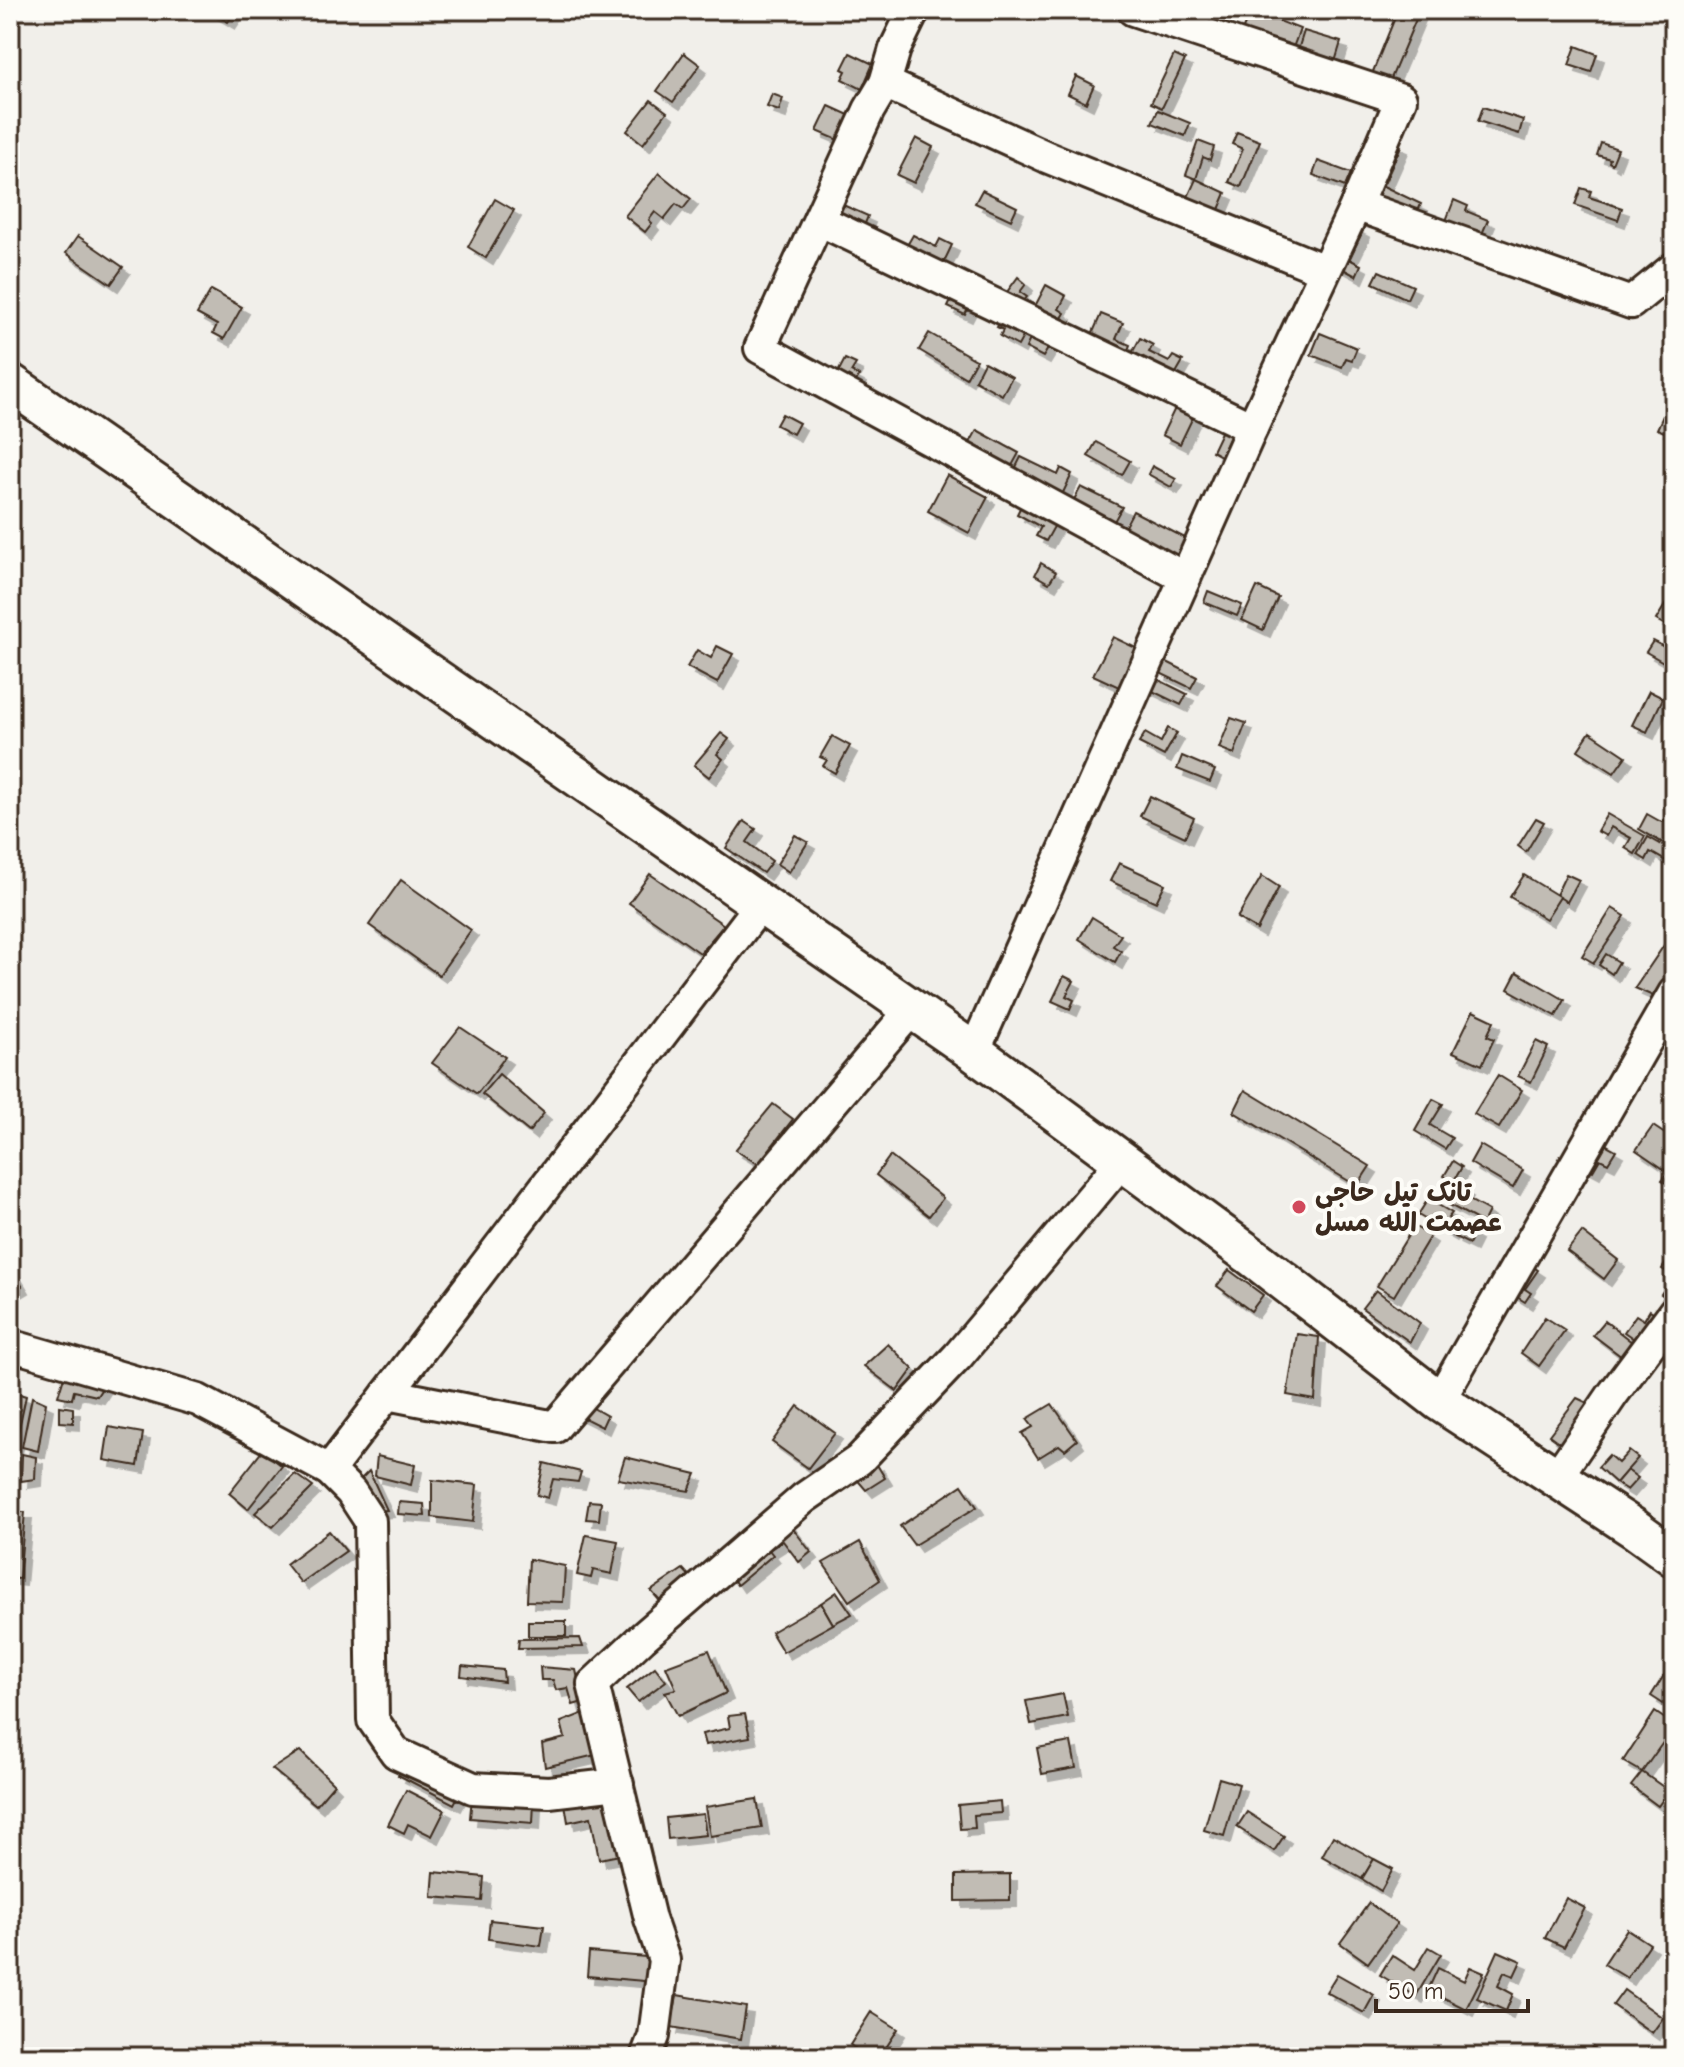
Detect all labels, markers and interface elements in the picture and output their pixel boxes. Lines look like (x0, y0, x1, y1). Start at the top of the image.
place label: تانک تیل حاجی عصمت الله مسل (1315, 1178, 1502, 1238)
marker: تانک تیل حاجی عصمت الله مسل (1290, 1198, 1308, 1216)
scale bar (1376, 1963, 1528, 2013)
text: 50 m (1388, 1977, 1444, 2005)

